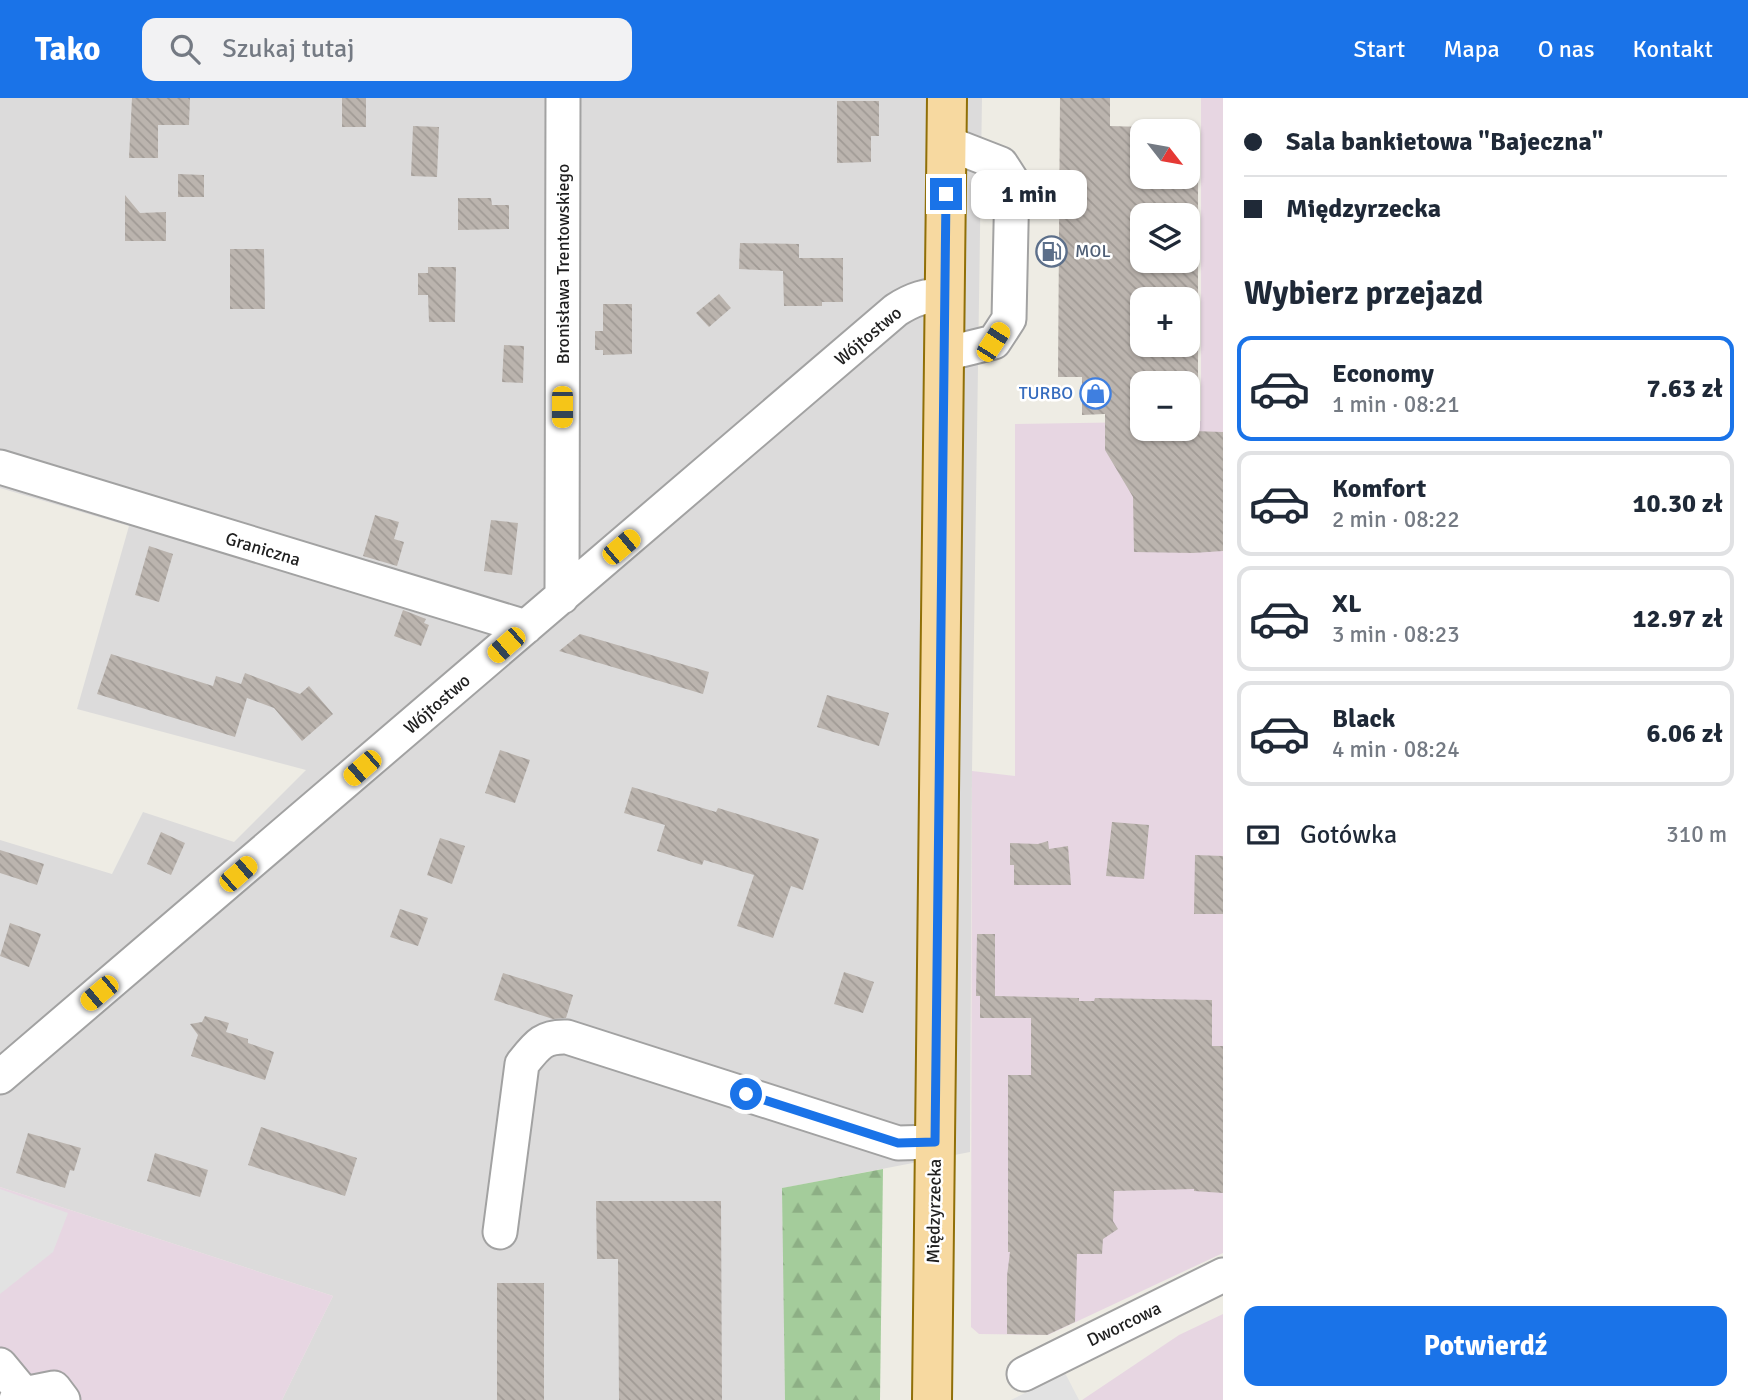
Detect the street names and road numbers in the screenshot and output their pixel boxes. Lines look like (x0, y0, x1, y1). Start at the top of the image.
street label: Bronisława Trentowskiego (552, 164, 574, 364)
street label: Wójtostwo (830, 302, 906, 370)
street label: Graniczna (223, 527, 303, 571)
street label: Wójtostwo (399, 669, 475, 739)
street label: Międzyrzecka (922, 1159, 946, 1263)
street label: Dworcowa (1083, 1297, 1165, 1351)

